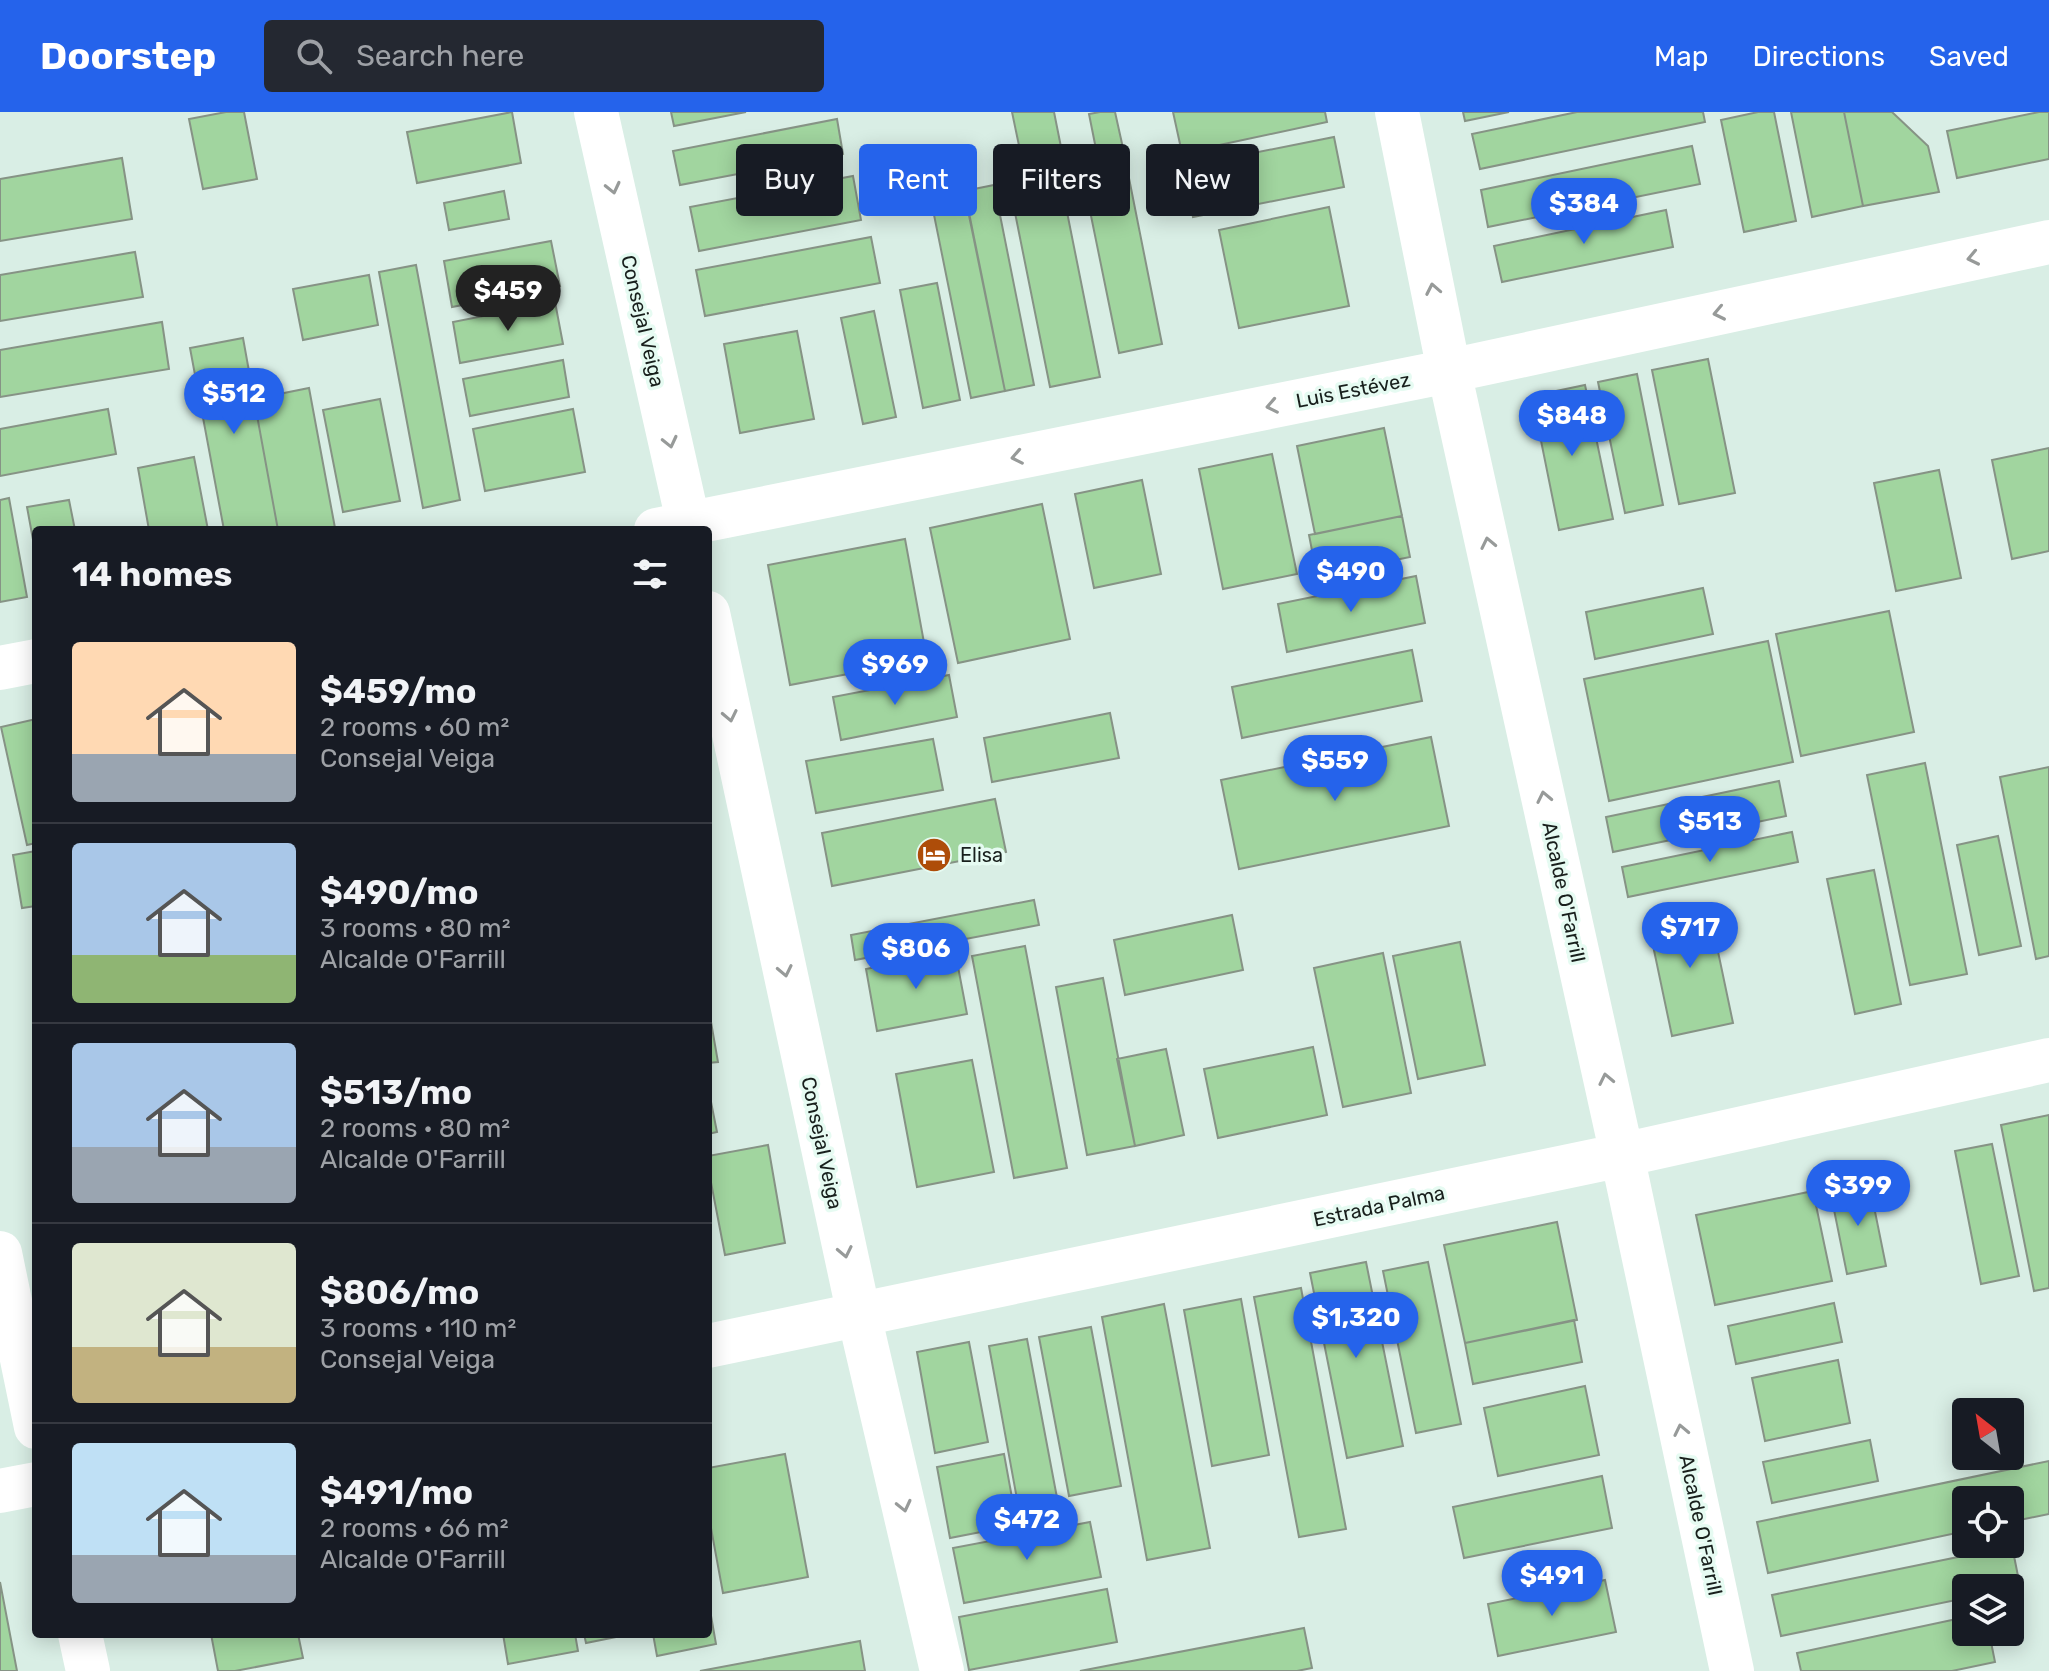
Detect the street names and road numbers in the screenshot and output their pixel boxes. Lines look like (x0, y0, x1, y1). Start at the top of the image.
street label: Consejal Veiga (616, 253, 670, 389)
street label: Luis Estévez (1294, 367, 1412, 413)
street label: Alcalde O'Farrill (1537, 820, 1591, 964)
street label: Consejal Veiga (796, 1075, 848, 1211)
street label: Estrada Palma (1311, 1180, 1447, 1232)
street label: Alcalde O'Farrill (1674, 1453, 1728, 1597)

